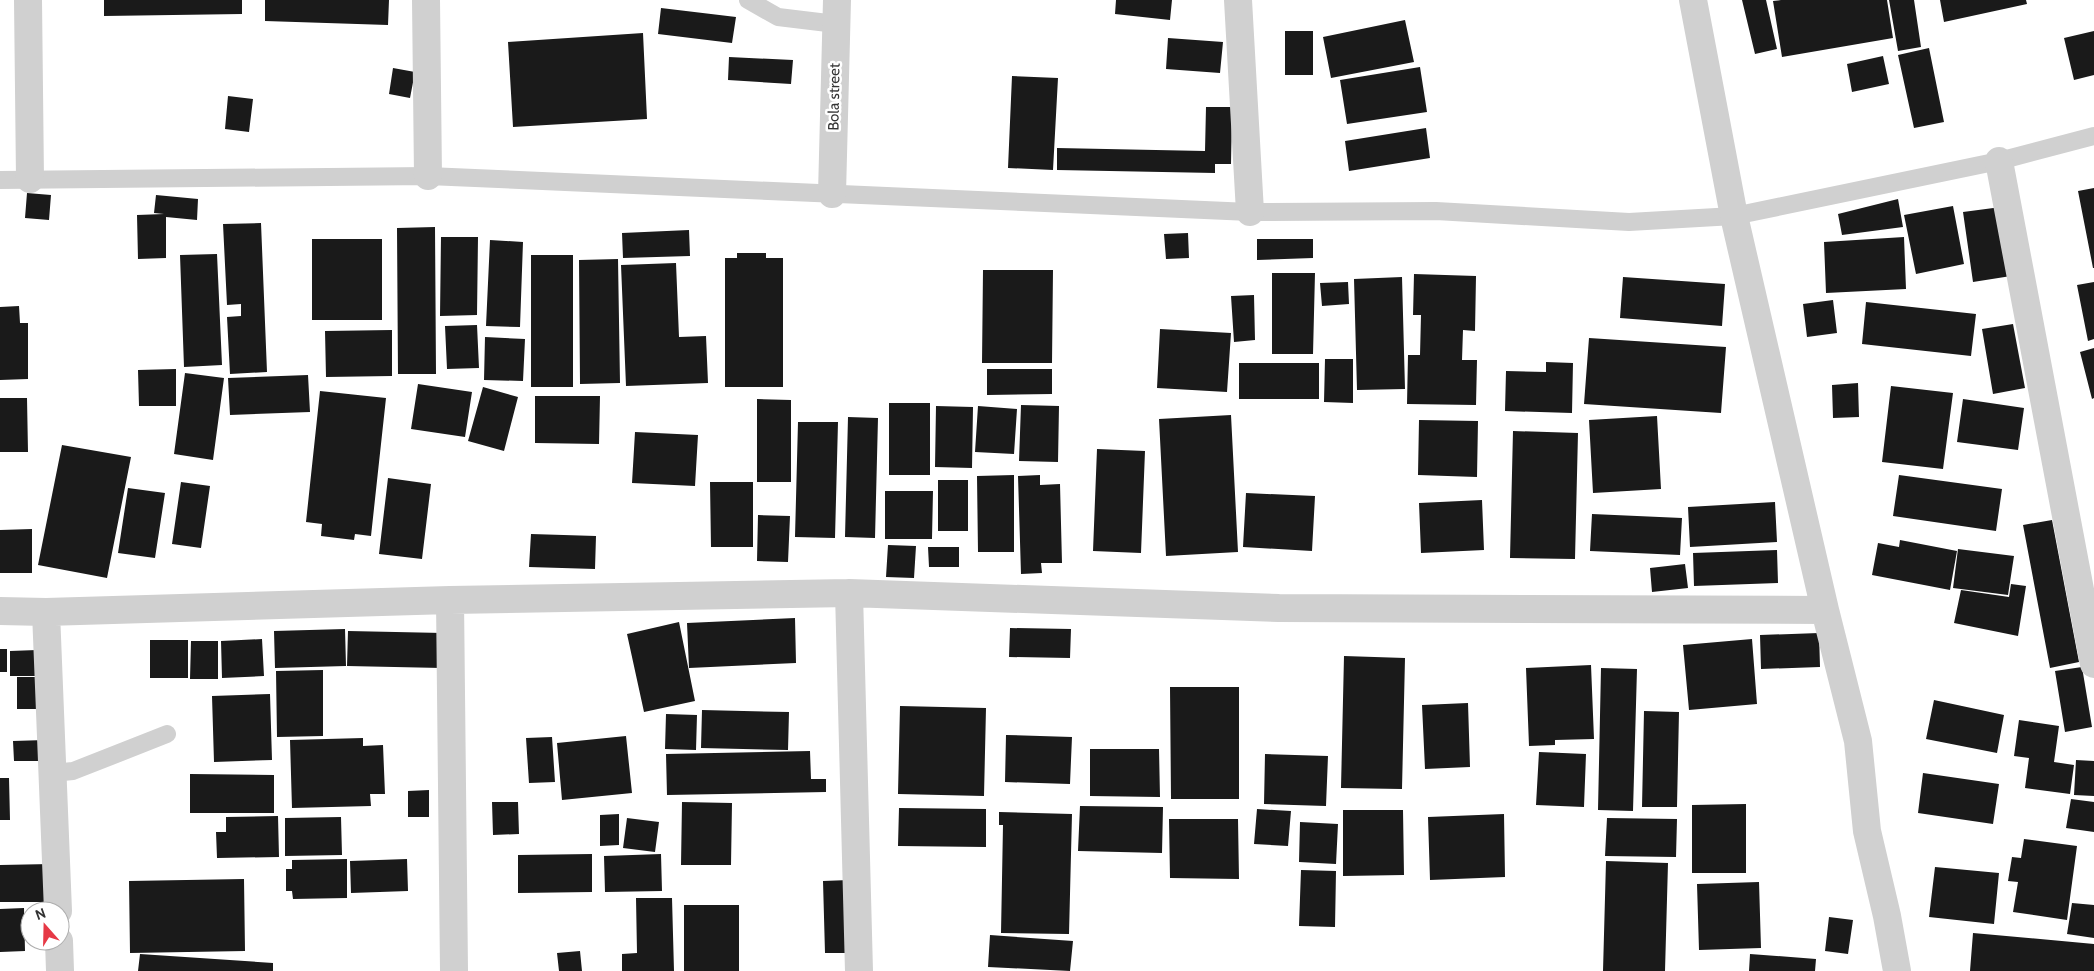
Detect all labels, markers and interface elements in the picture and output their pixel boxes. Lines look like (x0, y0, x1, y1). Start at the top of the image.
street label: Bola street (824, 63, 844, 131)
north arrow (20, 901, 70, 951)
text: N (33, 904, 48, 924)

